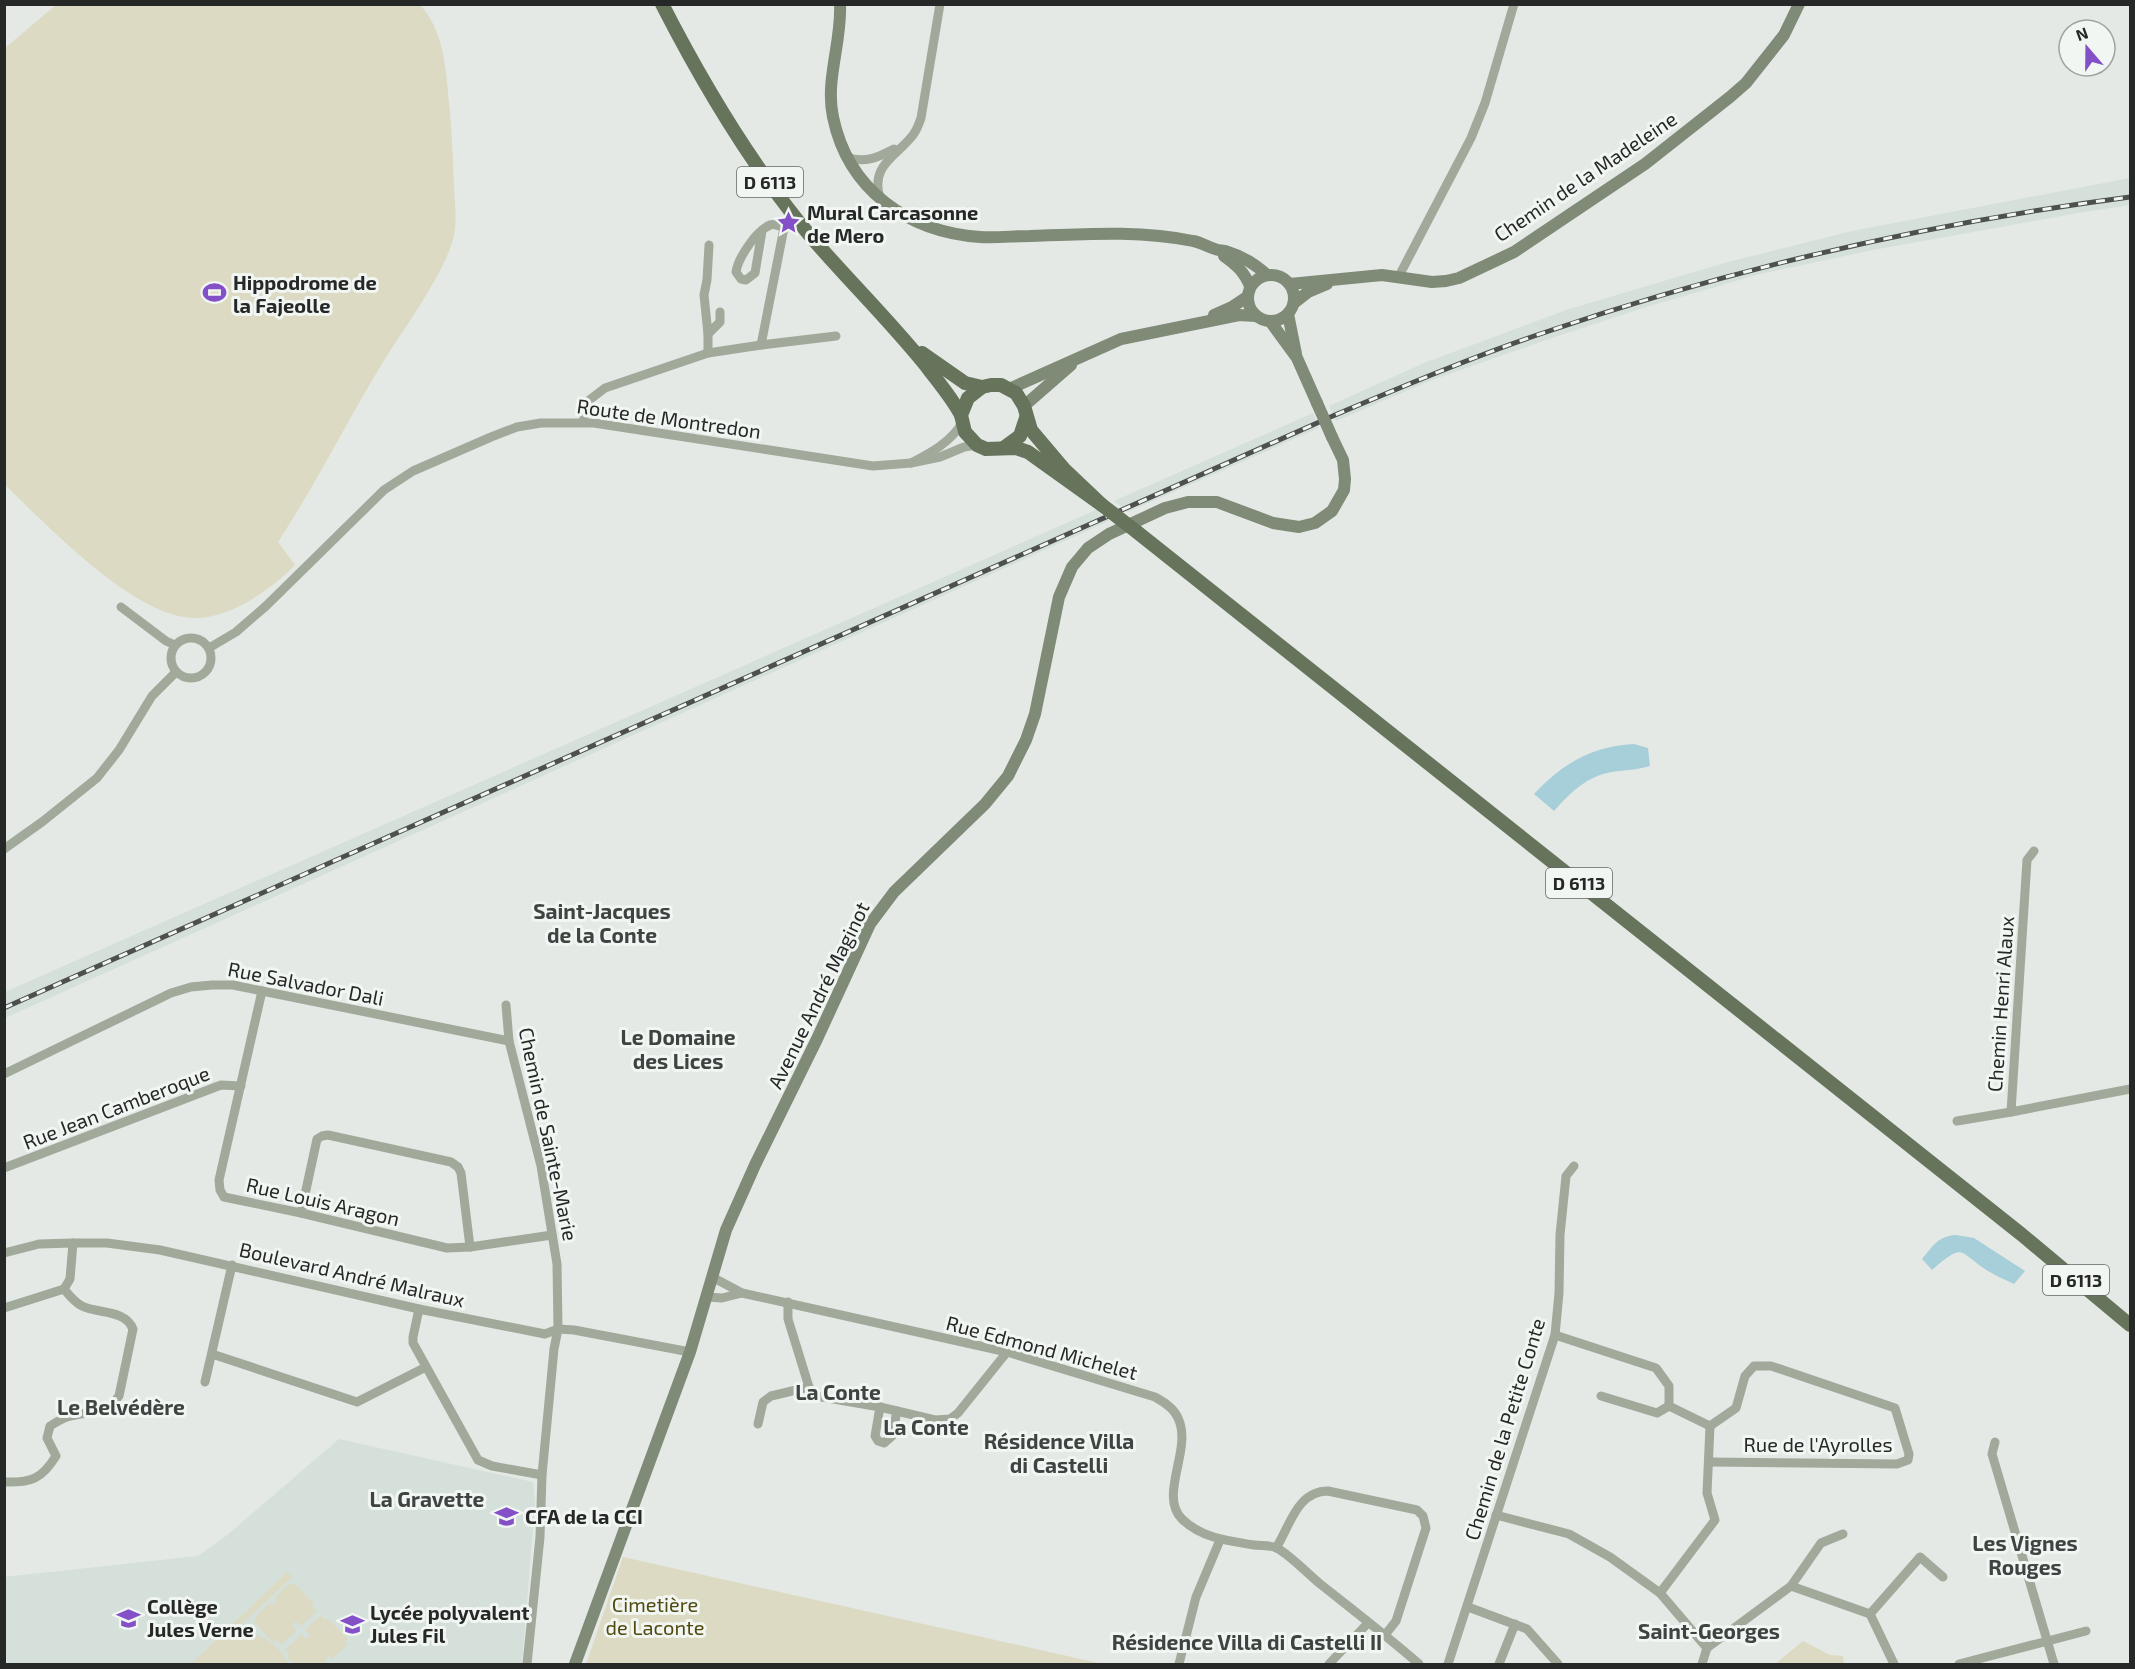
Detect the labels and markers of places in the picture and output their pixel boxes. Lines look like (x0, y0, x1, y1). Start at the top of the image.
place label: Mural Carcasonne de Mero (807, 200, 978, 247)
place icon: Mural Carcasonne de Mero (776, 210, 802, 236)
place label: Hippodrome de la Fajeolle (233, 270, 377, 317)
sports icon: Hippodrome de la Fajeolle (202, 280, 228, 306)
school or university icon: CFA de la CCI (494, 1503, 520, 1529)
place label: CFA de la CCI (525, 1504, 643, 1528)
place label: Collège Jules Verne (147, 1594, 254, 1641)
place label: Lycée polyvalent Jules Fil (370, 1600, 529, 1647)
school or university icon: Collège Jules Verne (116, 1605, 142, 1631)
school or university icon: Lycée polyvalent Jules Fil (339, 1611, 365, 1637)

